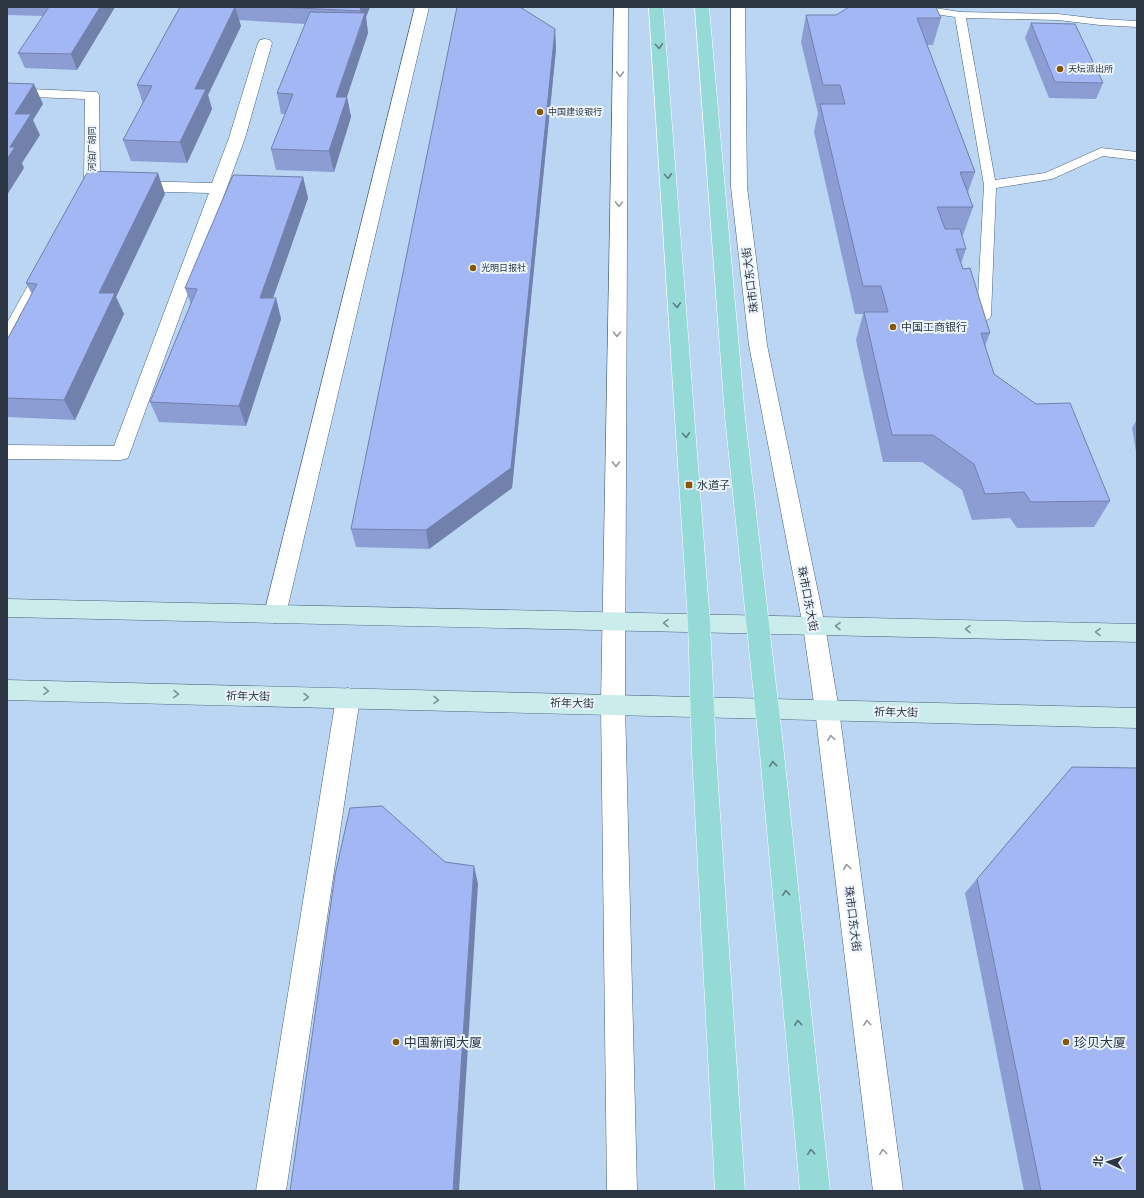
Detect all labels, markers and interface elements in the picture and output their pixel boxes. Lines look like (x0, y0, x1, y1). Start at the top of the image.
one-way arrow (655, 43, 664, 49)
marker: 天坛派出所 (1055, 64, 1065, 74)
place label: 天坛派出所 (1068, 64, 1113, 74)
one-way arrow (616, 71, 624, 77)
marker: 中国建设银行 (535, 107, 545, 117)
place label: 中国建设银行 (548, 107, 602, 117)
street label: 河泊厂胡同 (87, 126, 97, 172)
one-way arrow (664, 173, 673, 179)
one-way arrow (615, 201, 623, 207)
street label: 珠市口东大街 (740, 247, 760, 313)
marker: 光明日报社 (468, 263, 478, 273)
place label: 光明日报社 (481, 263, 526, 273)
one-way arrow (672, 302, 681, 308)
place label: 中国工商银行 (901, 321, 967, 333)
marker: 中国工商银行 (888, 322, 898, 332)
one-way arrow (613, 331, 621, 337)
one-way arrow (681, 432, 690, 438)
one-way arrow (612, 461, 620, 467)
place label: 水道子 (697, 479, 730, 491)
marker: 水道子 (684, 480, 694, 490)
street label: 珠市口东大街 (796, 565, 820, 633)
one-way arrow (663, 619, 669, 627)
one-way arrow (835, 622, 841, 630)
one-way arrow (965, 625, 971, 633)
one-way arrow (1095, 628, 1101, 636)
one-way arrow (43, 687, 49, 695)
one-way arrow (173, 690, 179, 698)
street label: 祈年大街 (226, 690, 270, 702)
one-way arrow (303, 693, 309, 701)
one-way arrow (433, 696, 439, 705)
street label: 祈年大街 (550, 697, 594, 709)
street label: 祈年大街 (874, 706, 918, 718)
one-way arrow (826, 735, 835, 741)
one-way arrow (769, 761, 778, 767)
one-way arrow (843, 864, 852, 870)
street label: 珠市口东大街 (843, 886, 863, 952)
one-way arrow (781, 890, 790, 896)
one-way arrow (794, 1020, 803, 1026)
one-way arrow (863, 1020, 872, 1026)
place label: 中国新闻大厦 (404, 1035, 482, 1050)
place label: 珍贝大厦 (1074, 1035, 1126, 1050)
marker: 中国新闻大厦 (391, 1037, 401, 1047)
marker: 珍贝大厦 (1061, 1037, 1071, 1047)
north arrow (1088, 1142, 1128, 1182)
one-way arrow (806, 1149, 815, 1155)
one-way arrow (879, 1149, 888, 1155)
text: 北 (1092, 1155, 1104, 1167)

